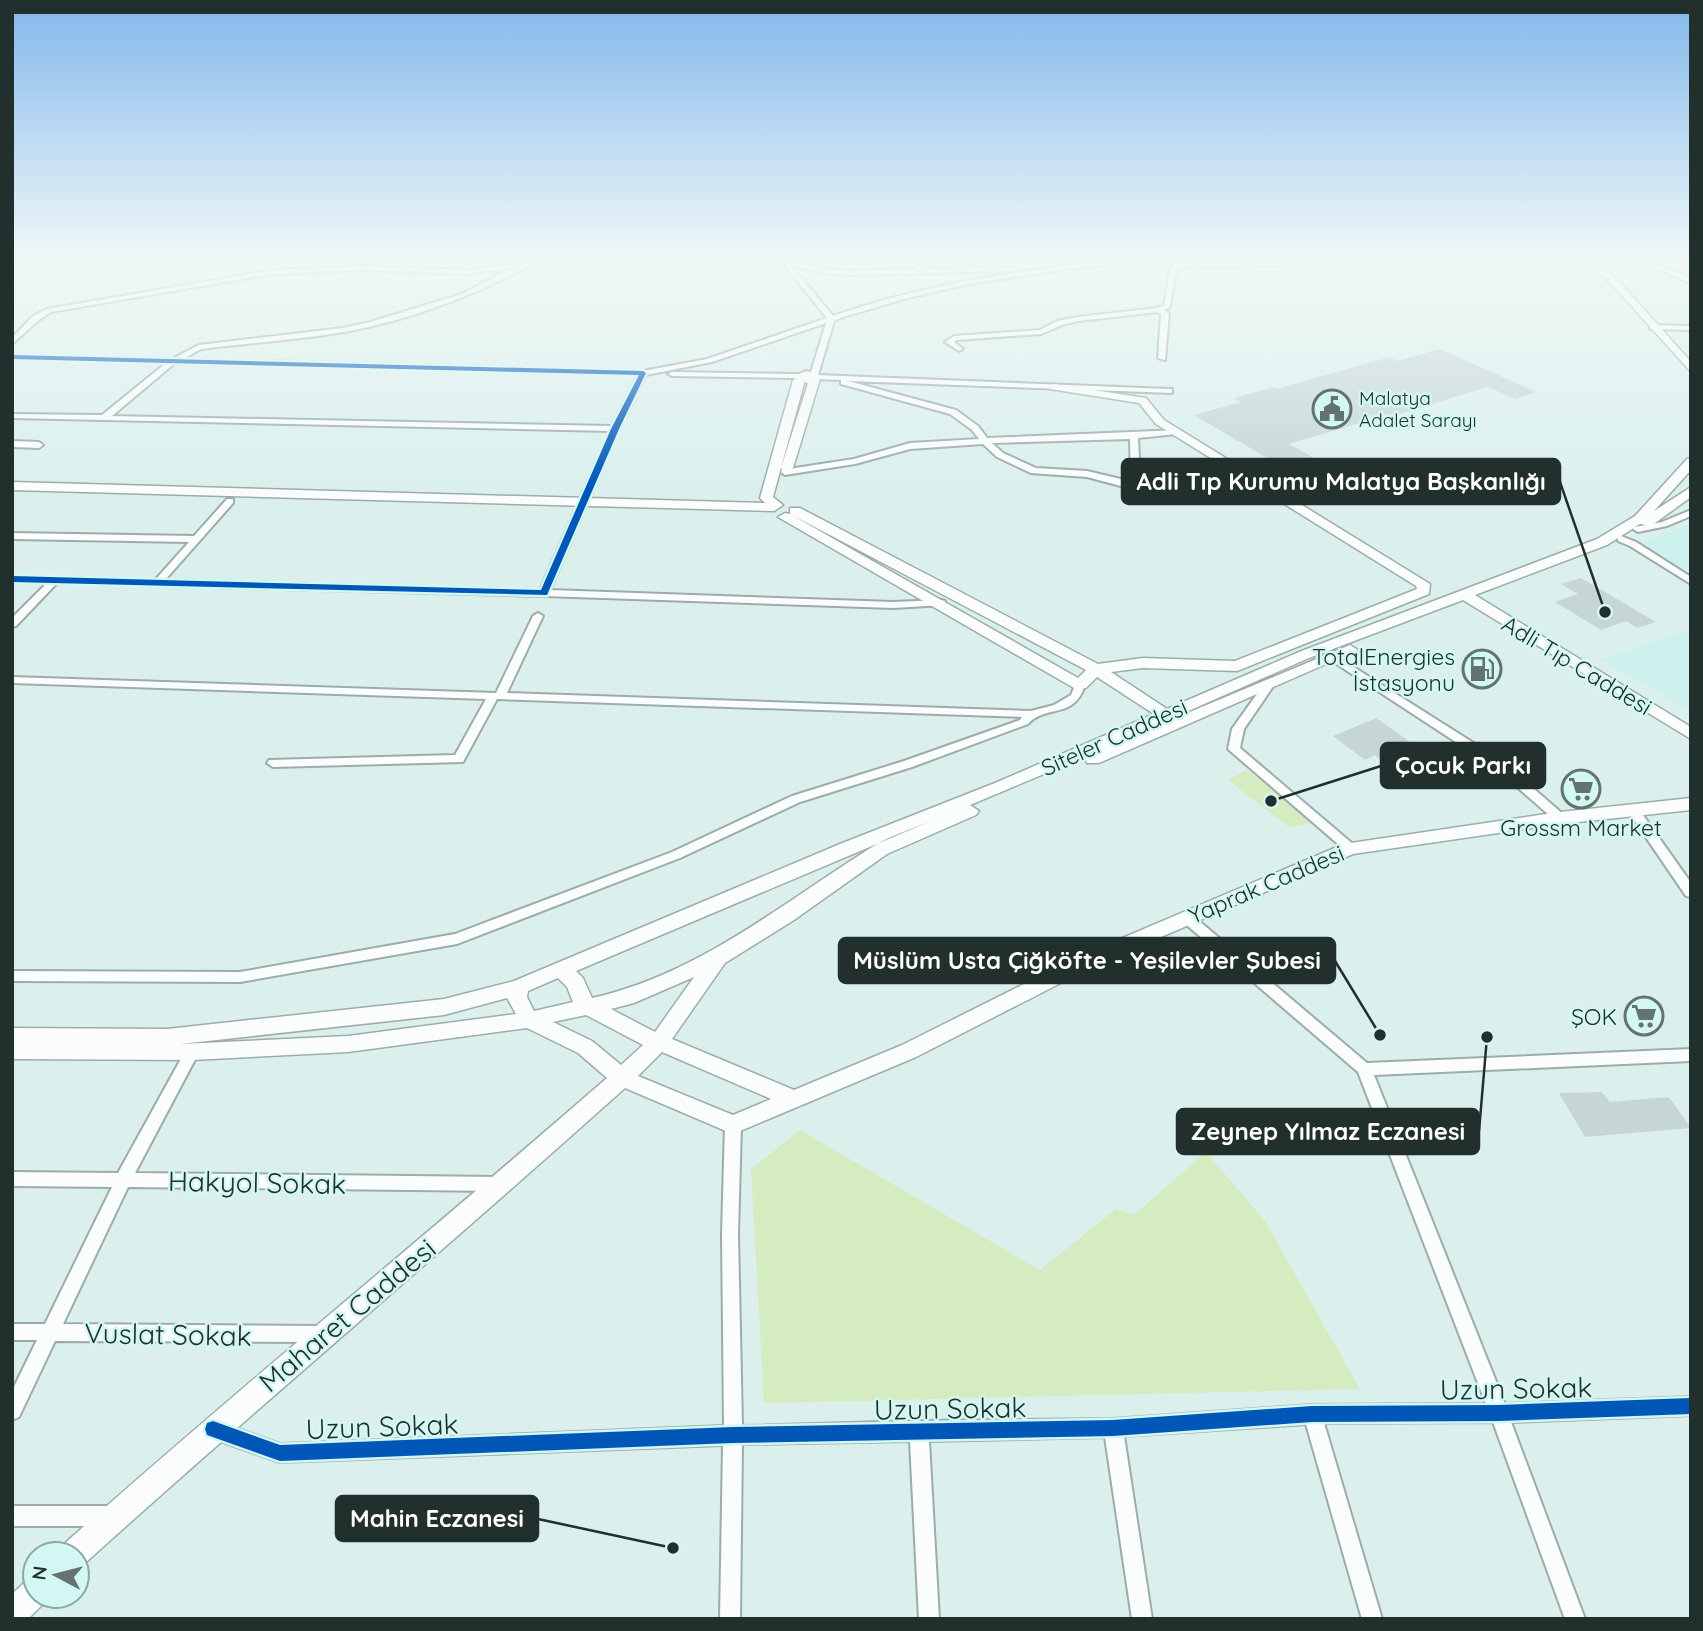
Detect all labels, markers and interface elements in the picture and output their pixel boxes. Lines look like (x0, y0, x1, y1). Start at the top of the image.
place label: Malatya Adalet Sarayı (1359, 386, 1477, 432)
public building icon: Malatya Adalet Sarayı (1311, 388, 1353, 430)
callout: Adli Tıp Kurumu Malatya Başkanlığı (1122, 459, 1560, 504)
text: Adli Tıp Kurumu Malatya Başkanlığı (1136, 466, 1546, 496)
street label: Adli Tıp Caddesi (1497, 609, 1657, 721)
place label: TotalEnergies İstasyonu (1312, 642, 1455, 697)
fuel station icon: TotalEnergies İstasyonu (1461, 648, 1503, 690)
street label: Siteler Caddesi (1036, 692, 1192, 782)
callout: Çocuk Parkı (1381, 743, 1545, 788)
text: Çocuk Parkı (1395, 750, 1531, 780)
supermarket icon: Grossm Market (1560, 768, 1602, 810)
place label: Grossm Market (1500, 813, 1662, 842)
street label: Yaprak Caddesi (1184, 838, 1348, 930)
callout: Müslüm Usta Çiğköfte - Yeşilevler Şubesi (839, 938, 1335, 983)
text: Müslüm Usta Çiğköfte - Yeşilevler Şubesi (853, 945, 1321, 975)
supermarket icon: ŞOK (1623, 995, 1665, 1037)
place label: ŞOK (1571, 1002, 1617, 1031)
callout: Zeynep Yılmaz Eczanesi (1177, 1109, 1479, 1154)
text: Zeynep Yılmaz Eczanesi (1191, 1116, 1465, 1146)
street label: Hakyol Sokak (168, 1163, 346, 1201)
street label: Maharet Caddesi (251, 1231, 443, 1399)
street label: Vuslat Sokak (84, 1315, 252, 1353)
street label: Uzun Sokak (1439, 1369, 1593, 1407)
street label: Uzun Sokak (873, 1389, 1027, 1427)
street label: Uzun Sokak (305, 1406, 459, 1446)
callout: Mahin Eczanesi (336, 1496, 538, 1541)
text: Mahin Eczanesi (350, 1503, 524, 1533)
north arrow (21, 1540, 91, 1610)
text: N (26, 1565, 52, 1581)

